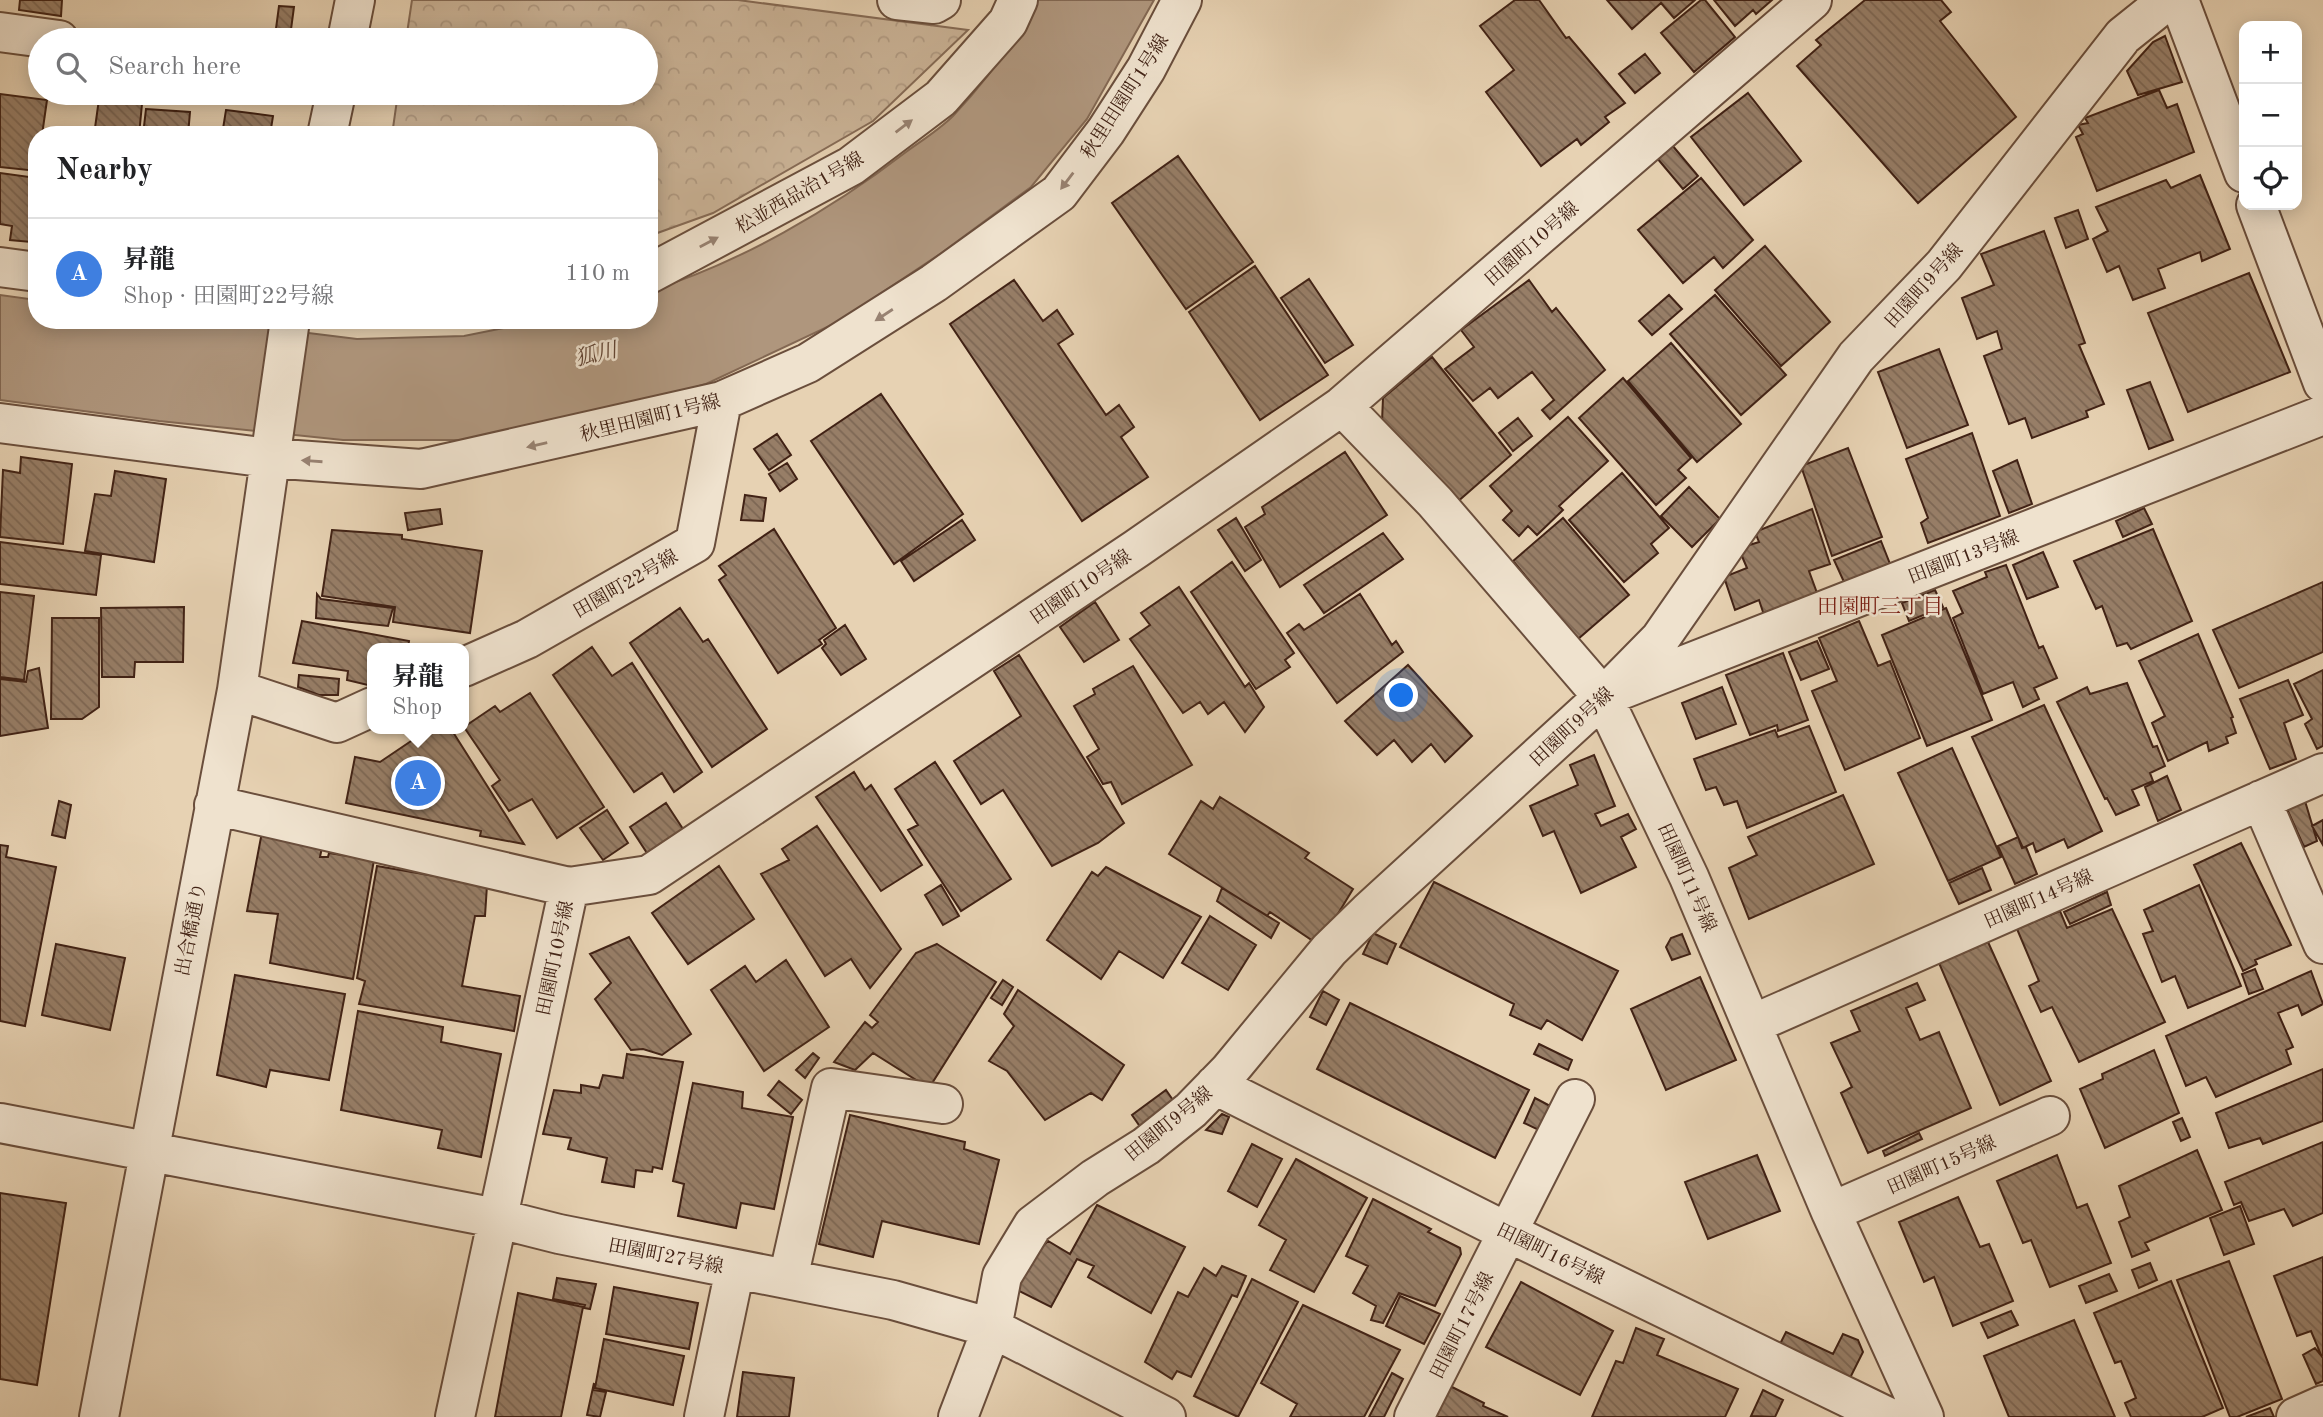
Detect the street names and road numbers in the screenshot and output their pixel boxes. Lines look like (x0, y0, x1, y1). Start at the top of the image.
street label: 秋里田園町1号線 (1076, 30, 1173, 163)
street label: 松並西品治1号線 (732, 148, 867, 238)
street label: 田園町10号線 (1481, 198, 1583, 290)
street label: 田園町9号線 (1881, 240, 1967, 332)
street label: 秋里田園町1号線 (578, 390, 723, 446)
street label: 田園町13号線 (1905, 527, 2022, 588)
street label: 田園町22号線 (570, 546, 682, 623)
street label: 田園町10号線 (1026, 546, 1135, 629)
street label: 田園町9号線 (1526, 683, 1618, 771)
street label: 田園町11号線 (1653, 820, 1720, 935)
street label: 田園町14号線 (1981, 866, 2096, 933)
street label: 出合橋通り (172, 881, 211, 978)
street label: 田園町10号線 (533, 899, 578, 1018)
street label: 田園町9号線 (1121, 1083, 1217, 1166)
street label: 田園町15号線 (1884, 1132, 1999, 1199)
street label: 田園町16号線 (1493, 1219, 1608, 1289)
street label: 田園町27号線 (606, 1235, 725, 1278)
street label: 田園町17号線 (1426, 1269, 1498, 1383)

